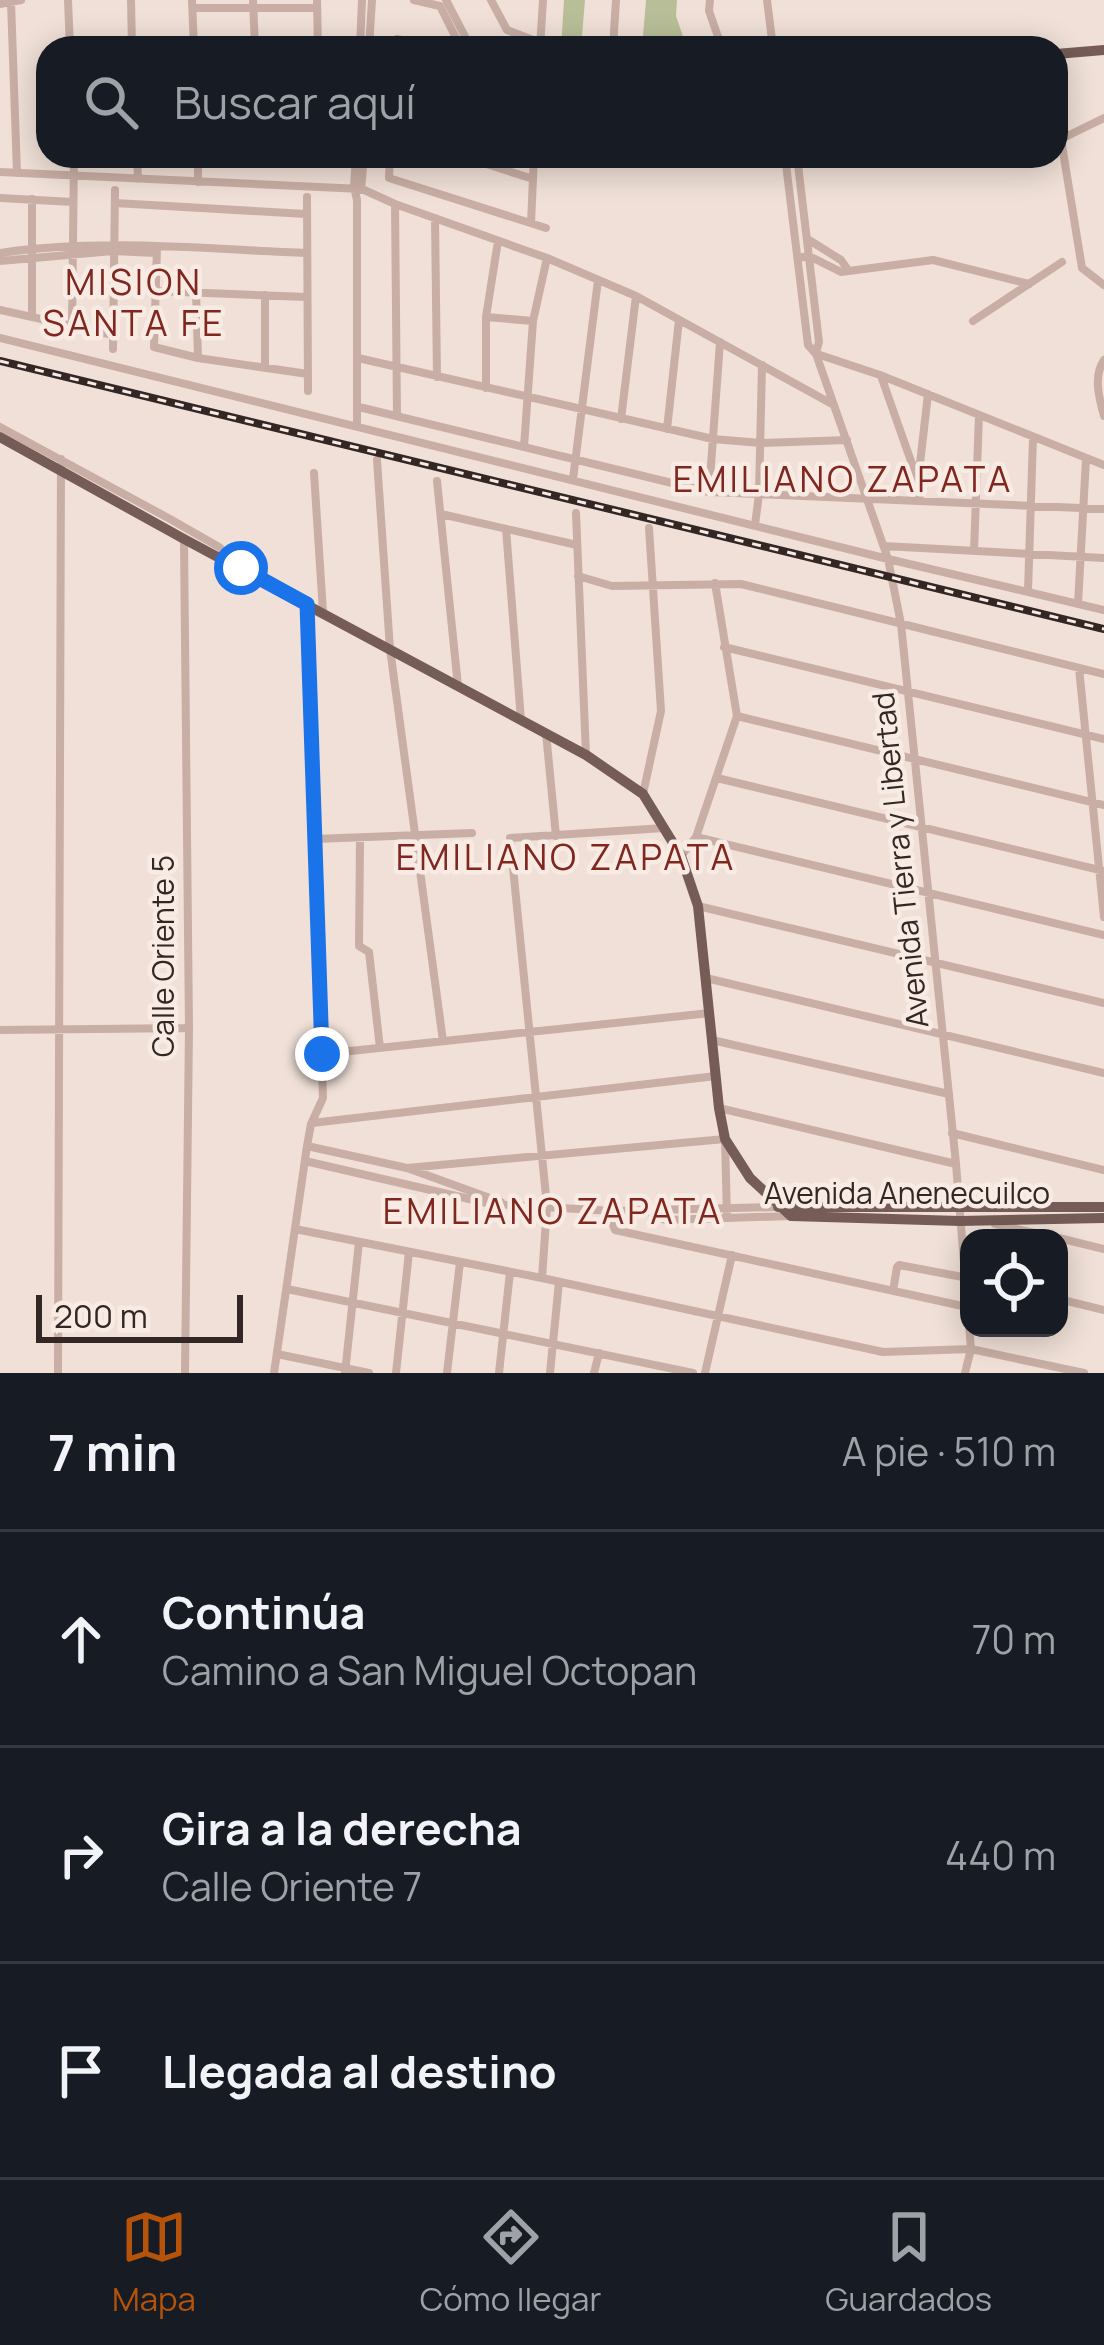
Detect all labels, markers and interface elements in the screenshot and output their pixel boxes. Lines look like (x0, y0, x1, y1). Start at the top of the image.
search box (36, 36, 1068, 168)
icon: search (78, 69, 144, 135)
text: Buscar aquí (174, 71, 416, 133)
district label: MISION SANTA FE (42, 257, 226, 347)
district label: EMILIANO ZAPATA (673, 454, 1013, 503)
route start (214, 541, 268, 595)
street label: Avenida Tierra y Libertad (861, 690, 938, 1030)
district label: EMILIANO ZAPATA (396, 832, 736, 881)
street label: Calle Oriente 5 (142, 855, 183, 1057)
route end (295, 1027, 349, 1081)
street label: Avenida Anenecuilco (764, 1172, 1050, 1213)
district label: EMILIANO ZAPATA (383, 1186, 723, 1235)
map controls (960, 1229, 1068, 1337)
button: locate (960, 1229, 1068, 1337)
scale bar (36, 1289, 243, 1342)
text: 200 m (54, 1293, 148, 1338)
text: 7 min (48, 1417, 177, 1486)
text: A pie · 510 m (842, 1424, 1056, 1478)
text: Continúa (162, 1581, 366, 1643)
icon: ahead (48, 1606, 114, 1672)
text: 70 m (972, 1612, 1056, 1666)
text: Camino a San Miguel Octopan (162, 1643, 697, 1697)
text: Gira a la derecha (162, 1797, 522, 1859)
icon: right (48, 1822, 114, 1888)
text: 440 m (945, 1828, 1056, 1882)
text: Calle Oriente 7 (162, 1859, 422, 1913)
icon: arrive (48, 2038, 114, 2104)
text: Llegada al destino (162, 2040, 557, 2102)
tab: Mapa (112, 2204, 196, 2321)
tab: Cómo llegar (420, 2204, 601, 2321)
tab: Guardados (825, 2204, 992, 2321)

